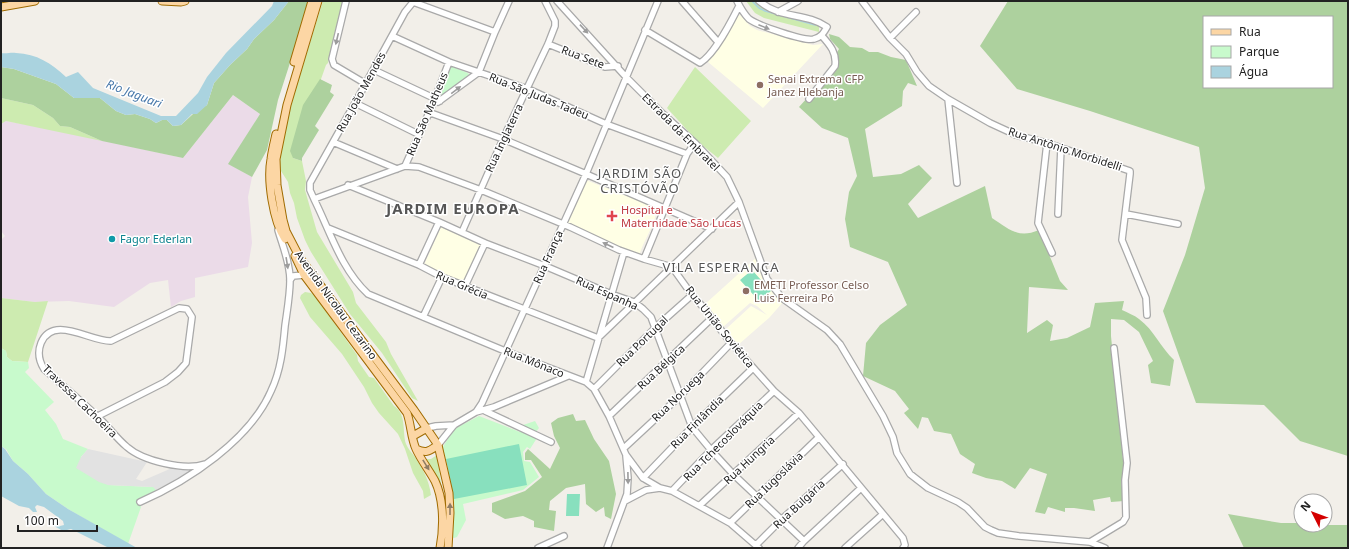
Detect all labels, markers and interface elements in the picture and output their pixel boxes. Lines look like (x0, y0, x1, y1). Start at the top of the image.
legend (1203, 16, 1333, 88)
text: Rua (1239, 23, 1261, 40)
one-way arrow (579, 24, 588, 35)
one-way arrow (759, 24, 771, 30)
one-way arrow (334, 33, 340, 45)
street label: Rua Sete (559, 41, 607, 72)
text: Parque (1239, 43, 1280, 60)
street label: Rua João Mendes (332, 49, 389, 134)
text: Água (1239, 63, 1268, 80)
street label: Rua São Judas Tadeu (487, 69, 591, 122)
street label: Rua São Matheus (402, 70, 451, 158)
place label: Senai Extrema CFP Janez Hlebanja (767, 71, 864, 99)
water label: Rio Jaguari (104, 75, 165, 112)
marker: Senai Extrema CFP Janez Hlebanja (755, 80, 765, 90)
one-way arrow (451, 86, 461, 94)
street label: Estrada da Embratel (639, 90, 723, 174)
street label: Rua Inglaterra (481, 101, 526, 175)
street label: Rua Antônio Morbidelli (1006, 123, 1124, 174)
district label: JARDIM SÃO CRISTÓVÃO (596, 164, 682, 197)
district label: JARDIM EUROPA (384, 198, 520, 218)
place label: Hospital e Maternidade São Lucas (621, 202, 741, 230)
marker: Hospital e Maternidade São Lucas (606, 210, 618, 222)
street label: Rua França (529, 228, 566, 286)
place label: Fagor Ederlan (120, 231, 192, 246)
marker: Fagor Ederlan (107, 234, 117, 244)
one-way arrow (603, 242, 614, 248)
street label: Avenida Nicolau Cezarino (292, 247, 381, 362)
one-way arrow (284, 257, 290, 269)
district label: VILA ESPERANÇA (663, 258, 779, 276)
street label: Rua Grécia (434, 267, 491, 302)
street label: Rua Espanha (574, 272, 641, 313)
place label: EMETI Professor Celso Luis Ferreira Pó (754, 277, 869, 305)
street label: Rua União Soviética (683, 283, 758, 371)
marker: EMETI Professor Celso Luis Ferreira Pó (741, 286, 751, 296)
street label: Rua Portugal (612, 312, 671, 369)
street label: Rua Bélgica (634, 341, 688, 393)
street label: Rua Mônaco (502, 343, 567, 381)
street label: Travessa Cachoeira (40, 361, 121, 440)
street label: Rua Noruega (648, 367, 707, 425)
street label: Rua Finlândia (667, 392, 727, 452)
street label: Rua Tchecoslováquia (679, 397, 766, 484)
street label: Rua Hungria (720, 432, 777, 487)
street label: Rua Iugoslávia (741, 448, 806, 511)
one-way arrow (422, 459, 429, 471)
one-way arrow (624, 472, 631, 484)
street label: Rua Bulgária (769, 476, 828, 532)
north arrow (1293, 493, 1333, 533)
text: N (1297, 498, 1314, 514)
one-way arrow (447, 502, 453, 515)
scale bar (18, 507, 97, 533)
text: 100 m (24, 512, 59, 529)

